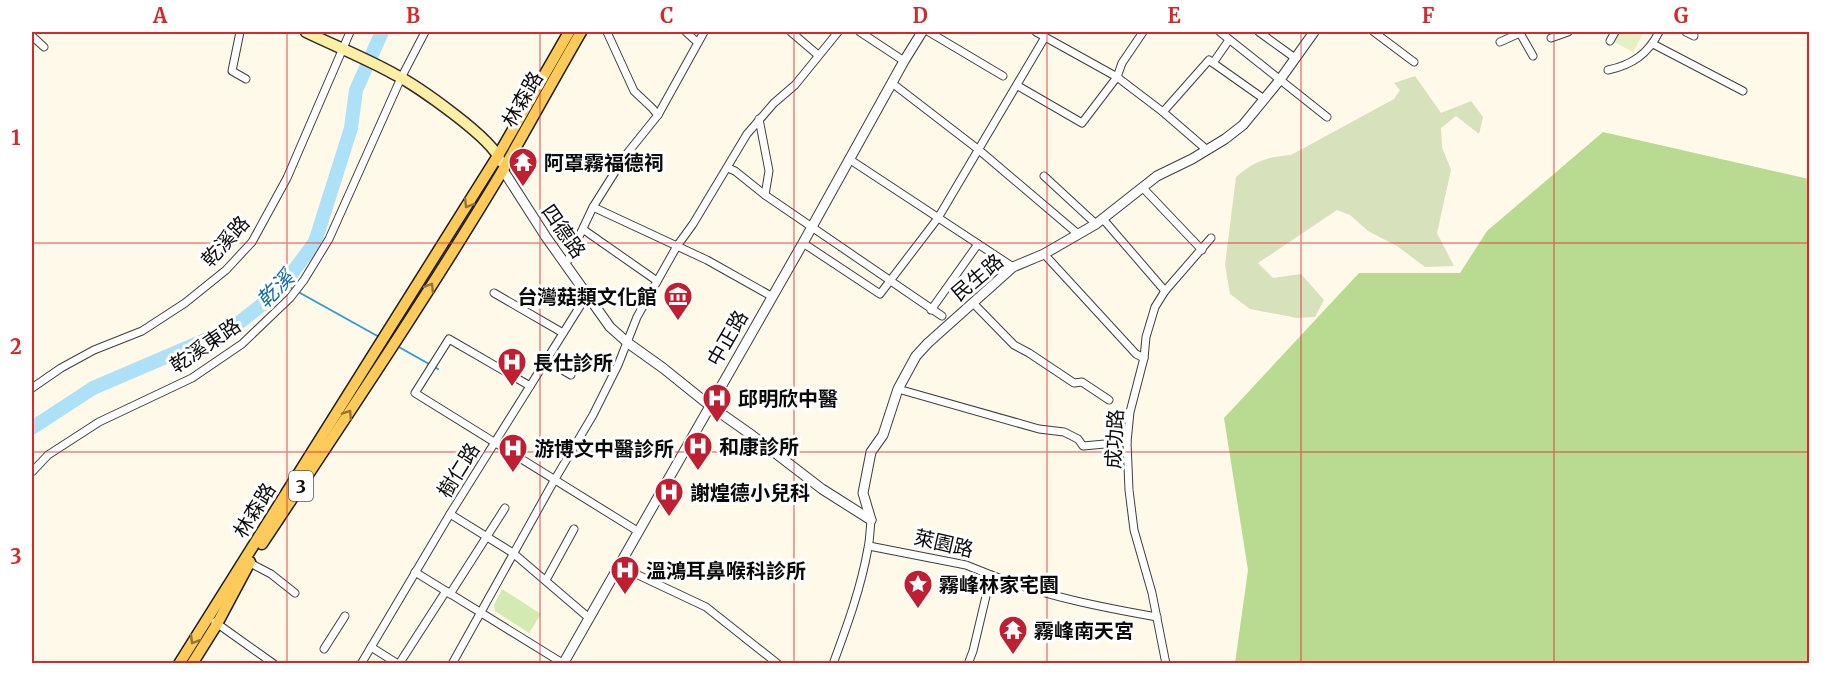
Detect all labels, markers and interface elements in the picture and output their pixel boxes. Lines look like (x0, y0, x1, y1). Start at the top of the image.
text: A (152, 3, 168, 28)
text: B (406, 3, 420, 28)
text: C (660, 3, 674, 28)
text: D (912, 3, 928, 28)
text: E (1167, 3, 1181, 28)
text: F (1422, 3, 1435, 28)
text: G (1674, 3, 1689, 28)
street label: 林森路 (496, 67, 548, 131)
text: 1 (11, 125, 21, 150)
temple icon: 阿罩霧福德祠 (507, 146, 539, 188)
place label: 阿罩霧福德祠 (544, 150, 664, 175)
one-way arrow (463, 198, 475, 208)
street label: 四德路 (537, 199, 591, 263)
street label: 乾溪路 (196, 210, 254, 272)
street label: 民生路 (946, 248, 1008, 306)
water label: 乾溪 (251, 262, 301, 313)
museum icon: 台灣菇類文化館 (662, 280, 694, 322)
one-way arrow (422, 282, 433, 293)
place label: 台灣菇類文化館 (517, 284, 657, 309)
street label: 中正路 (701, 306, 753, 370)
street label: 乾溪東路 (165, 312, 245, 378)
text: 2 (10, 334, 22, 359)
hospital icon: 長仕診所 (496, 346, 528, 388)
place label: 長仕診所 (533, 350, 613, 375)
hospital icon: 邱明欣中醫 (701, 382, 733, 424)
place label: 邱明欣中醫 (738, 386, 838, 411)
street label: 成功路 (1100, 408, 1128, 470)
one-way arrow (341, 410, 352, 421)
hospital icon: 和康診所 (682, 430, 714, 472)
hospital icon: 游博文中醫診所 (497, 432, 529, 474)
place label: 和康診所 (719, 434, 799, 459)
place label: 游博文中醫診所 (534, 436, 674, 461)
street label: 樹仁路 (432, 438, 484, 502)
road number: 3 (289, 471, 313, 501)
hospital icon: 謝煌德小兒科 (653, 476, 685, 518)
street label: 林森路 (228, 478, 280, 542)
place label: 謝煌德小兒科 (690, 480, 810, 505)
street label: 萊園路 (912, 524, 976, 562)
text: 3 (10, 544, 22, 569)
hospital icon: 溫鴻耳鼻喉科診所 (609, 554, 641, 596)
place label: 溫鴻耳鼻喉科診所 (646, 558, 806, 583)
place icon: 霧峰林家宅園 (902, 568, 934, 610)
place label: 霧峰林家宅園 (939, 572, 1059, 597)
temple icon: 霧峰南天宮 (997, 614, 1029, 656)
place label: 霧峰南天宮 (1034, 618, 1134, 643)
one-way arrow (189, 634, 201, 644)

